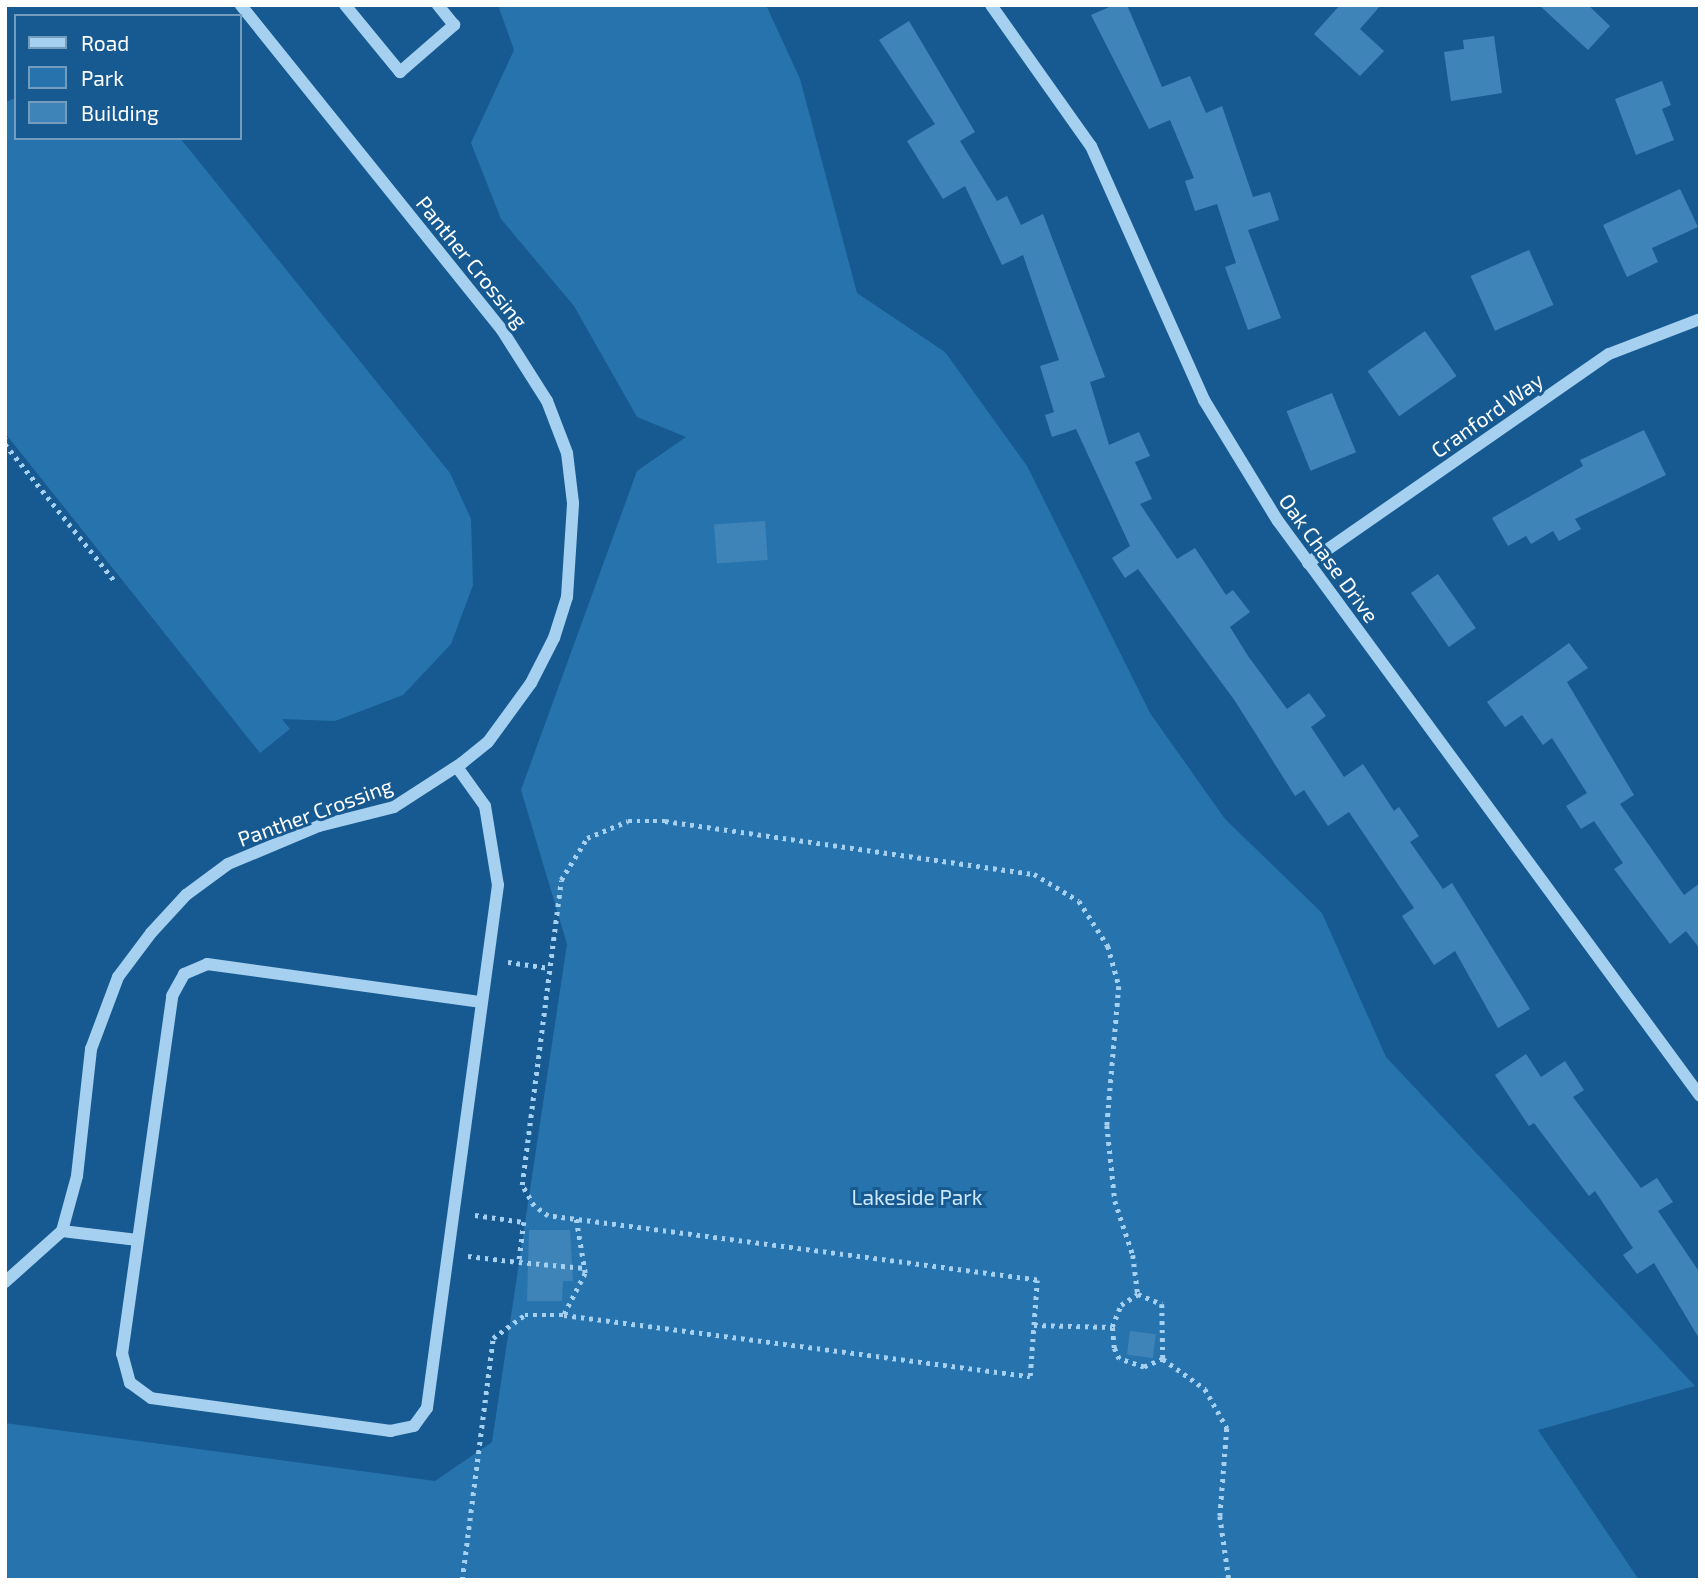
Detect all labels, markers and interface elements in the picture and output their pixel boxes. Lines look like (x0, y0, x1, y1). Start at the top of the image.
legend (14, 14, 242, 140)
text: Road (81, 30, 129, 55)
text: Park (81, 65, 124, 90)
text: Building (81, 100, 159, 125)
street label: Panther Crossing (411, 191, 533, 333)
street label: Cranford Way (1426, 367, 1548, 463)
street label: Oak Chase Drive (1274, 489, 1384, 627)
street label: Panther Crossing (234, 772, 396, 852)
park label: Lakeside Park (852, 1184, 982, 1210)

